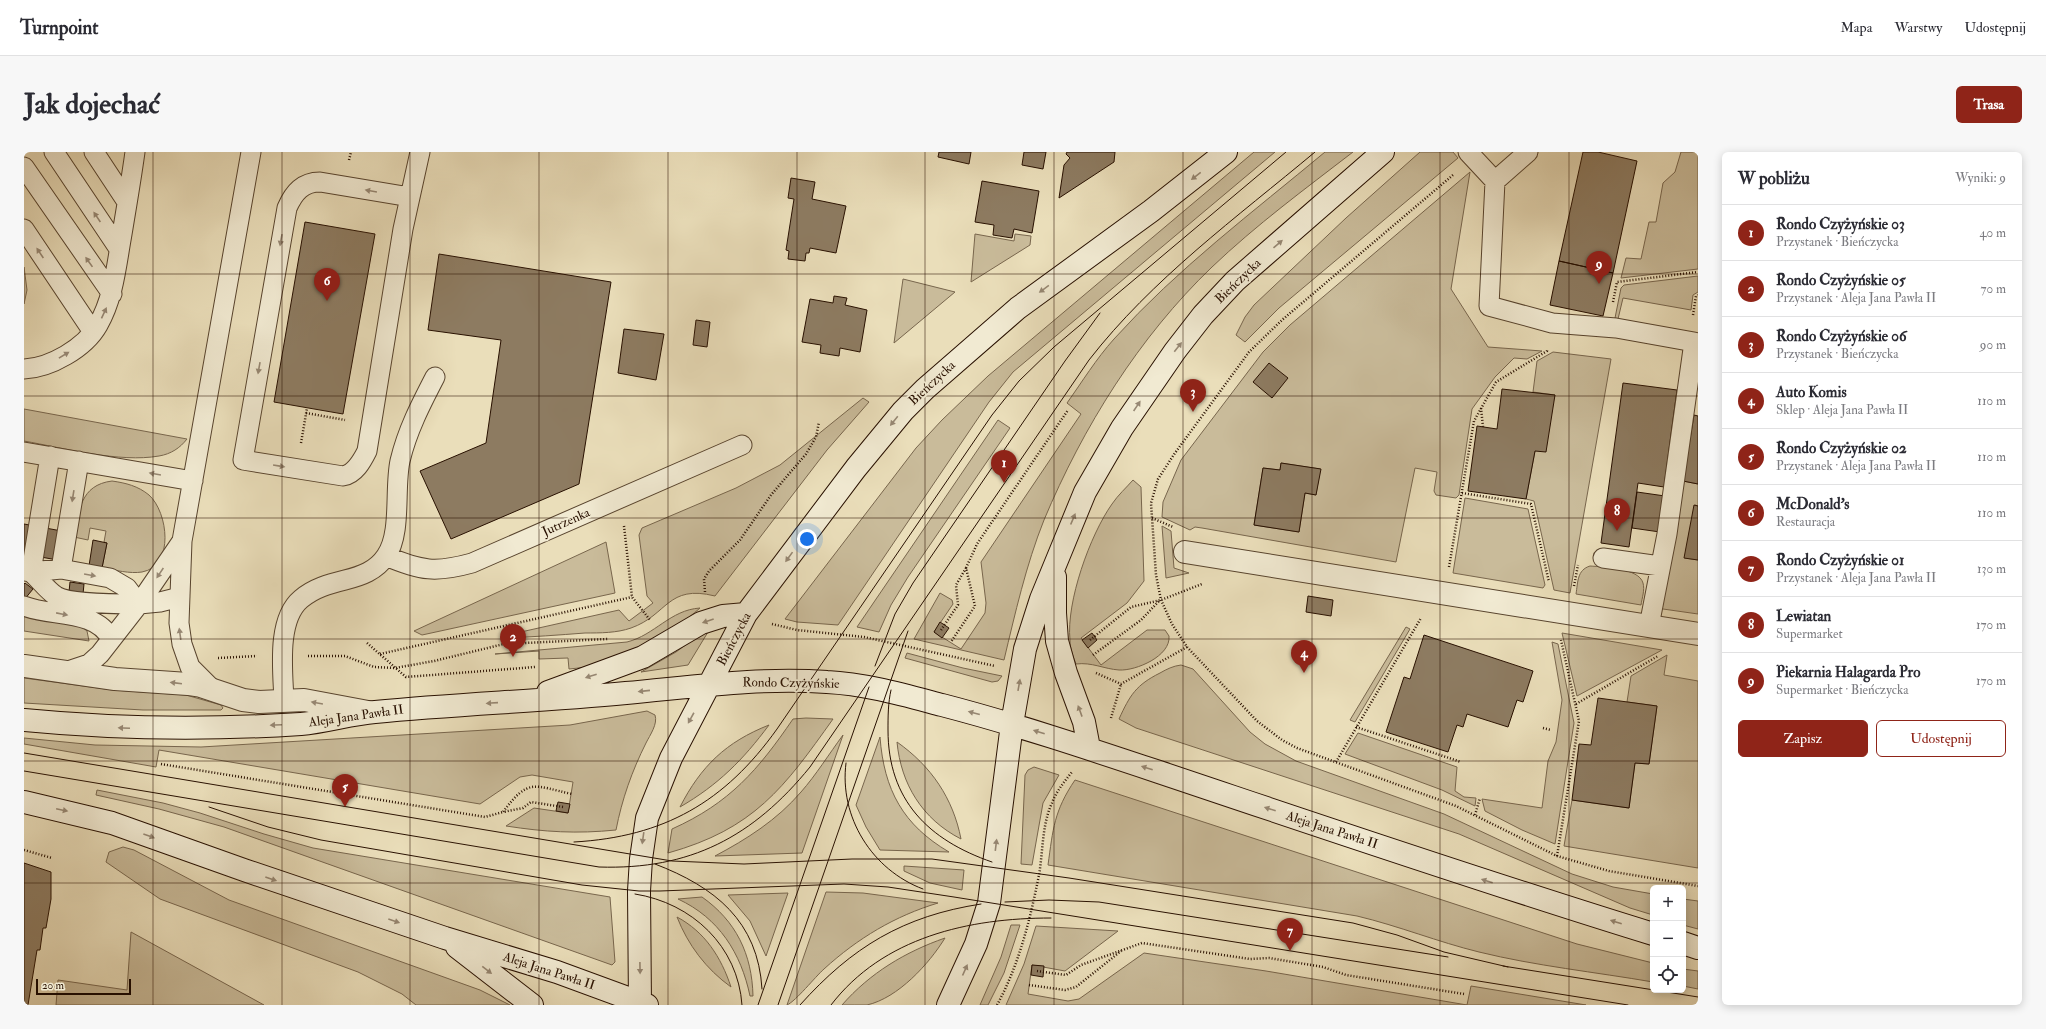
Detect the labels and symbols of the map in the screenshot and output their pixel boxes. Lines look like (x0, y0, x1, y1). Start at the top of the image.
one-way arrow (1190, 172, 1201, 181)
one-way arrow (365, 187, 377, 193)
one-way arrow (94, 211, 101, 222)
one-way arrow (278, 234, 284, 246)
one-way arrow (1273, 239, 1283, 249)
one-way arrow (36, 248, 44, 258)
pin: 9 (1586, 251, 1612, 284)
street label: Bieńczycka (1212, 255, 1266, 308)
one-way arrow (85, 256, 93, 267)
pin: 6 (314, 268, 340, 301)
one-way arrow (1039, 285, 1049, 293)
one-way arrow (101, 307, 107, 319)
one-way arrow (1174, 342, 1182, 353)
one-way arrow (58, 351, 70, 358)
street label: Bieńczycka (905, 357, 960, 409)
one-way arrow (256, 362, 262, 374)
pin: 3 (1180, 379, 1206, 412)
one-way arrow (1133, 400, 1141, 411)
one-way arrow (890, 416, 899, 427)
pin: 1 (991, 450, 1017, 483)
one-way arrow (273, 463, 285, 469)
one-way arrow (149, 471, 161, 477)
one-way arrow (70, 490, 76, 502)
pin: 8 (1604, 498, 1630, 531)
street label: Jutrzenka (539, 504, 593, 540)
one-way arrow (1071, 512, 1077, 524)
your location (797, 529, 817, 549)
one-way arrow (784, 551, 793, 562)
one-way arrow (156, 568, 164, 579)
one-way arrow (84, 572, 96, 578)
street label: Bieńczycka (713, 609, 756, 669)
one-way arrow (56, 612, 68, 618)
one-way arrow (702, 618, 714, 624)
pin: 2 (500, 624, 526, 657)
one-way arrow (177, 628, 183, 640)
pin: 4 (1291, 640, 1317, 673)
one-way arrow (585, 673, 597, 679)
street label: Rondo Czyżyńskie (742, 674, 840, 693)
one-way arrow (1016, 679, 1022, 691)
one-way arrow (170, 680, 182, 686)
one-way arrow (638, 688, 650, 695)
one-way arrow (311, 699, 324, 705)
one-way arrow (486, 700, 498, 707)
street label: Aleja Jana Pawła II (307, 701, 404, 731)
one-way arrow (1077, 704, 1083, 716)
one-way arrow (968, 710, 980, 716)
one-way arrow (688, 712, 694, 724)
one-way arrow (270, 722, 282, 729)
one-way arrow (118, 724, 130, 731)
one-way arrow (1032, 729, 1044, 735)
one-way arrow (1141, 765, 1153, 771)
pin: 5 (332, 774, 358, 807)
one-way arrow (1264, 806, 1276, 812)
street label: Aleja Jana Pawła II (1283, 807, 1380, 852)
one-way arrow (56, 808, 68, 814)
one-way arrow (640, 832, 646, 844)
one-way arrow (143, 833, 155, 839)
one-way arrow (993, 839, 999, 851)
one-way arrow (266, 876, 278, 882)
one-way arrow (1480, 878, 1492, 884)
one-way arrow (389, 918, 401, 924)
pin: 7 (1277, 918, 1303, 951)
one-way arrow (1609, 919, 1621, 925)
street label: Aleja Jana Pawła II (500, 948, 597, 993)
one-way arrow (637, 962, 643, 975)
one-way arrow (962, 964, 968, 975)
one-way arrow (481, 966, 492, 974)
scale bar (36, 977, 131, 996)

